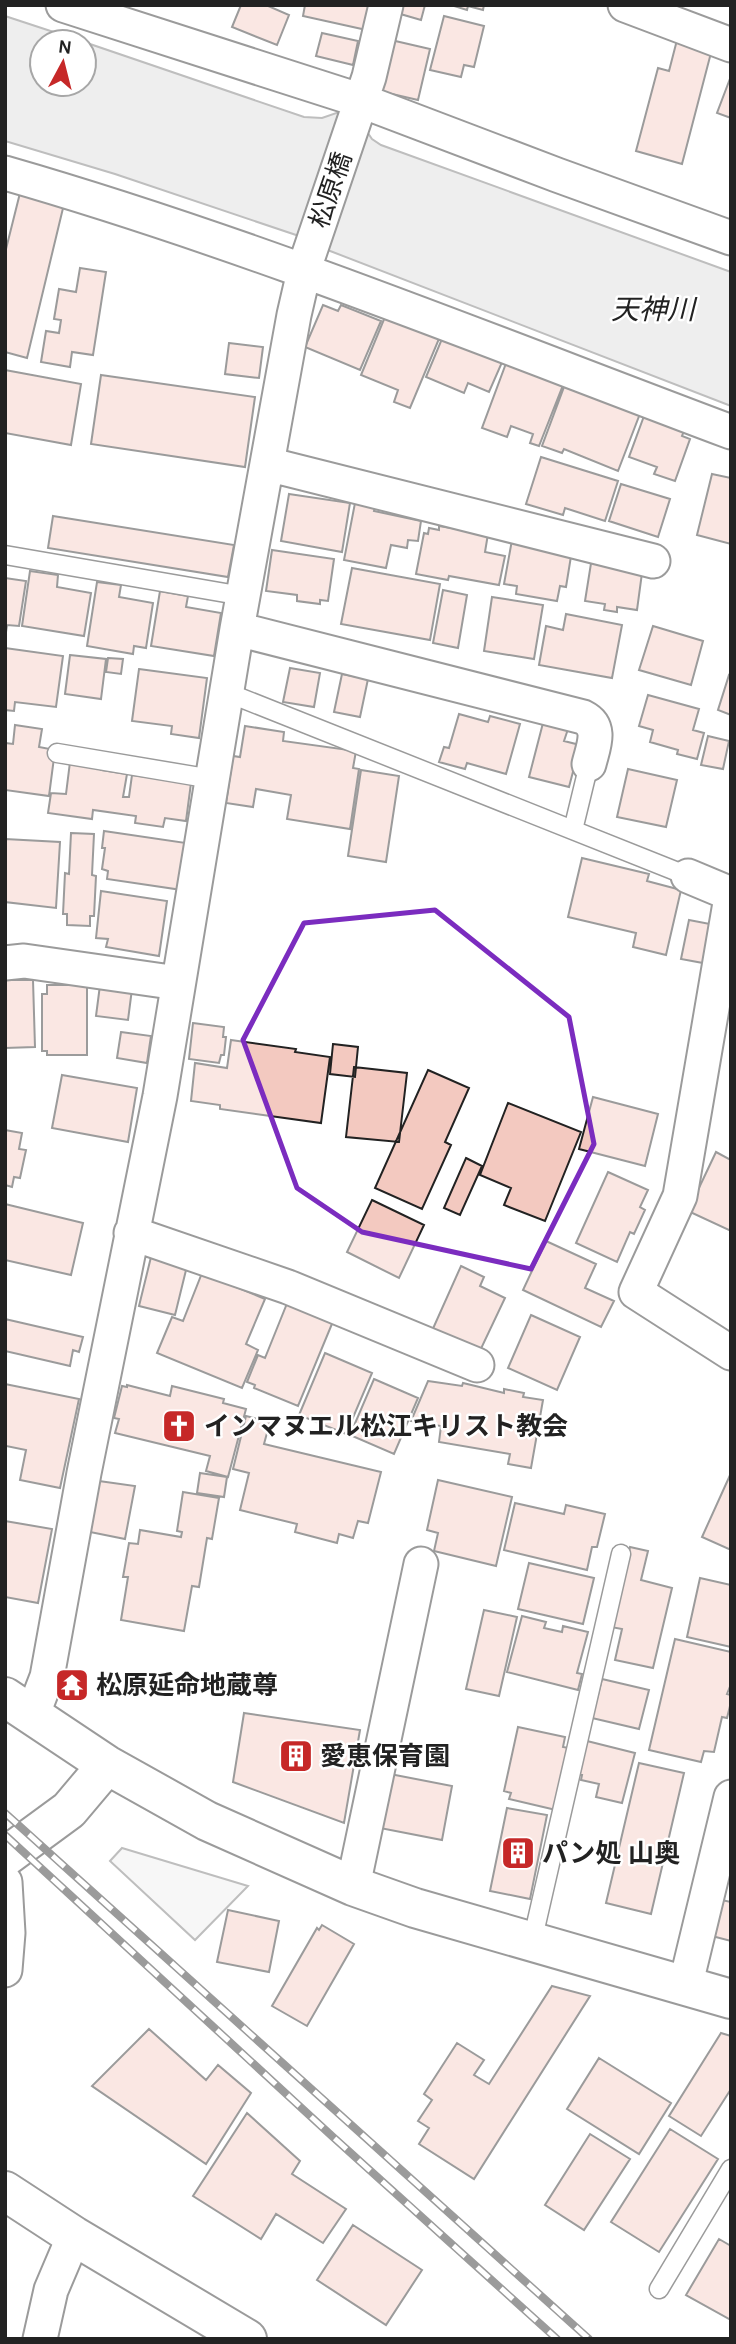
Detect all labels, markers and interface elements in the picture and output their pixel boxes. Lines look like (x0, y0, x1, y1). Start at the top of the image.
north arrow (28, 28, 98, 98)
text: N (57, 35, 73, 59)
street label: 松原橋 (304, 148, 358, 232)
water label: 天神川 (611, 293, 698, 326)
church icon: インマヌエル松江キリスト教会 (160, 1407, 198, 1445)
place label: インマヌエル松江キリスト教会 (204, 1411, 568, 1442)
temple icon: 松原延命地蔵尊 (53, 1666, 91, 1704)
place label: 松原延命地蔵尊 (96, 1670, 278, 1701)
building icon: 愛恵保育園 (277, 1737, 315, 1775)
place label: 愛恵保育園 (320, 1741, 450, 1772)
building icon: パン処 山奥 (499, 1834, 537, 1872)
place label: パン処 山奥 (542, 1838, 680, 1869)

